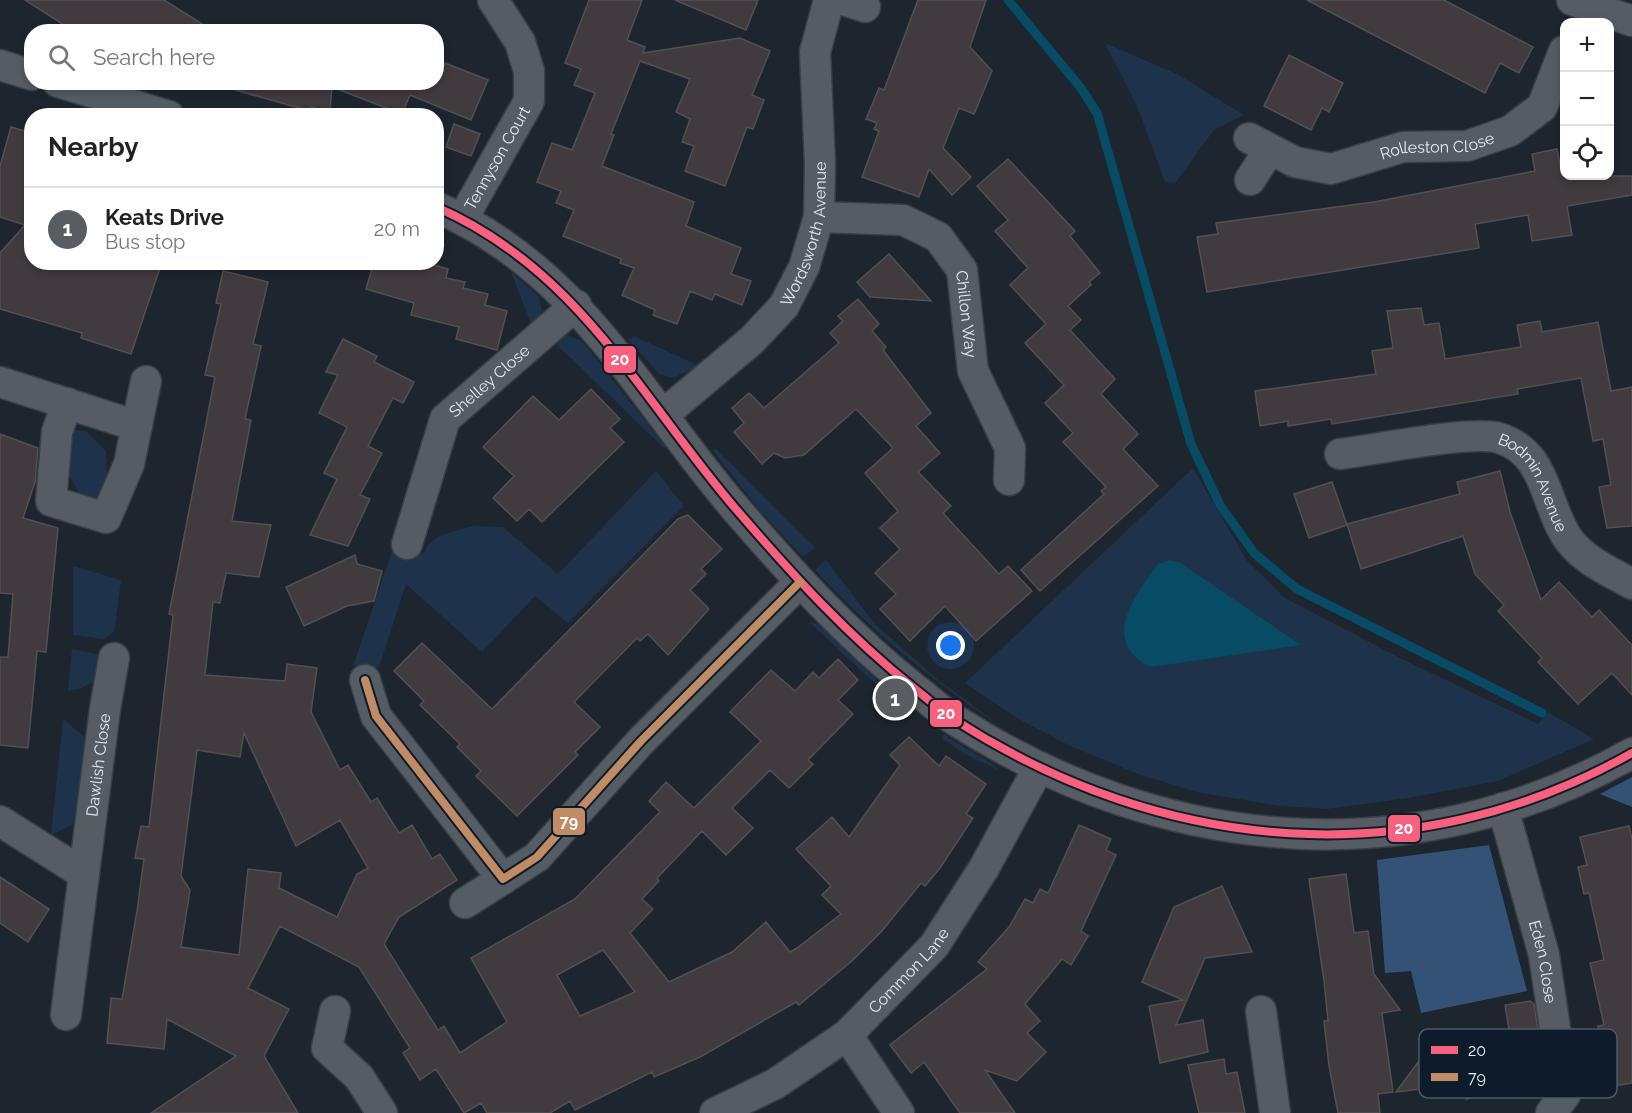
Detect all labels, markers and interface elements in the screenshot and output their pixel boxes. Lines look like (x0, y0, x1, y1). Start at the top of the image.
map controls (1560, 18, 1614, 180)
button: + (1560, 18, 1614, 72)
search box (24, 24, 444, 90)
icon: search (45, 41, 78, 74)
text: Search here (93, 44, 215, 70)
button: − (1560, 72, 1614, 126)
street label: Tennyson Court (461, 102, 534, 213)
button: locate (1560, 126, 1614, 180)
street label: Rolleston Close (1378, 128, 1497, 163)
text: Nearby (48, 132, 138, 162)
street label: Wordsworth Avenue (776, 161, 830, 310)
text: Keats Drive (105, 204, 224, 230)
text: 1 (63, 217, 72, 241)
text: 20 m (374, 217, 420, 241)
text: Bus stop (105, 230, 185, 254)
street label: Chillon Way (952, 269, 981, 359)
street label: Shelley Close (445, 341, 534, 421)
line badge: 20 (603, 345, 637, 374)
text: 20 (611, 350, 630, 369)
street label: Bodmin Avenue (1495, 429, 1571, 535)
your location (936, 631, 965, 660)
pin: 1 (876, 676, 914, 720)
line badge: 20 (929, 699, 963, 728)
text: 20 (937, 704, 956, 723)
street label: Dawlish Close (82, 712, 114, 818)
line badge: 79 (552, 807, 586, 836)
text: 79 (560, 812, 578, 831)
line badge: 20 (1387, 814, 1421, 843)
text: 20 (1395, 819, 1414, 838)
street label: Eden Close (1525, 918, 1560, 1004)
street label: Common Lane (865, 925, 953, 1017)
legend (1419, 1029, 1617, 1098)
text: 20 (1468, 1041, 1486, 1060)
text: 79 (1468, 1068, 1486, 1087)

